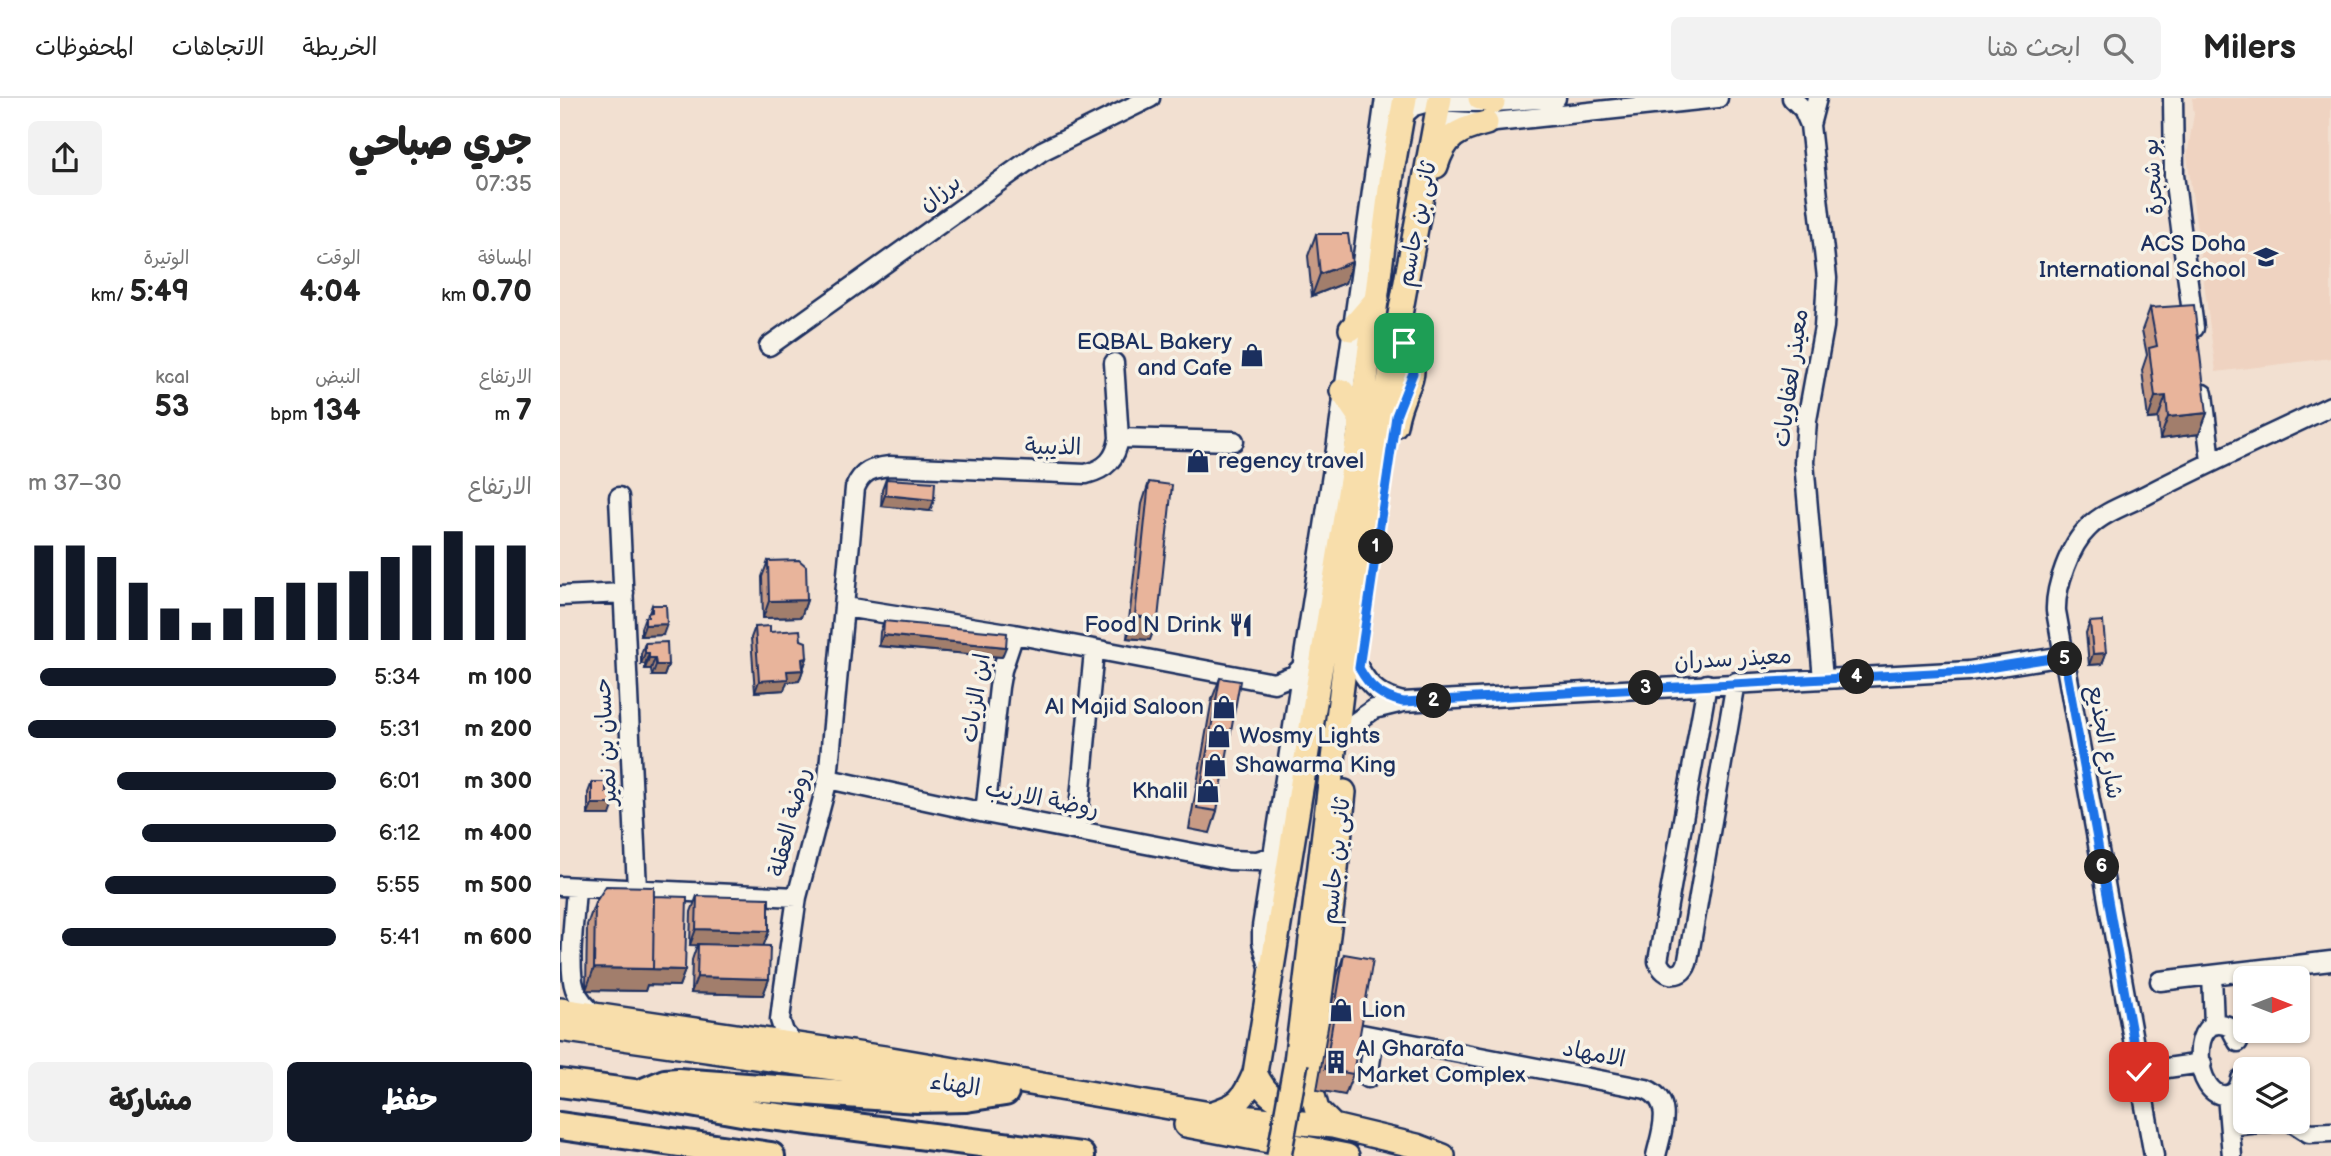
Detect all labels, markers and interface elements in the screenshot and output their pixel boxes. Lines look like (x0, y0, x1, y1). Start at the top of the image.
search box (1671, 17, 2161, 80)
text: Milers (2203, 28, 2296, 68)
icon: search (2099, 29, 2137, 67)
text: المحفوظات (35, 33, 134, 62)
text: الاتجاهات (172, 33, 265, 62)
text: الخريطة (303, 33, 377, 62)
text: ابحث هنا (1987, 33, 2081, 64)
button: share (28, 121, 102, 195)
text: جري صباحي (348, 121, 532, 166)
street label: بو شجرة (2136, 137, 2170, 217)
street label: ثانى بن جاسم (1391, 158, 1446, 289)
street label: برزان (913, 168, 967, 218)
text: 07:35 (475, 170, 532, 198)
place label: ACS Doha International School (2039, 230, 2246, 284)
school or university icon: ACS Doha International School (2252, 243, 2280, 271)
text: الوتيرة (143, 247, 189, 270)
text: الوقت (316, 247, 361, 270)
text: المسافة (478, 247, 532, 270)
text: 5:49 (130, 274, 189, 310)
text: 4:04 (299, 274, 361, 310)
text: 0.70 (471, 274, 532, 310)
text: /km (91, 284, 130, 307)
text: km (441, 284, 471, 307)
street label: معيذر لعفاويات (1767, 307, 1815, 449)
pin (1374, 313, 1434, 373)
icon: arrive (1385, 324, 1423, 362)
place label: EQBAL Bakery and Cafe (1077, 328, 1233, 382)
shop icon: EQBAL Bakery and Cafe (1238, 341, 1266, 369)
text: kcal (155, 366, 189, 389)
text: النبض (315, 366, 361, 389)
text: الارتفاع (479, 366, 532, 389)
text: 53 (155, 389, 189, 425)
text: 134 (313, 393, 361, 429)
text: 7 (515, 393, 532, 429)
text: bpm (270, 403, 313, 426)
text: m (495, 403, 515, 426)
street label: الذيبية (1025, 433, 1081, 461)
shop icon: regency travel (1184, 447, 1212, 475)
place label: regency travel (1218, 447, 1364, 475)
text: 30–37 m (28, 469, 122, 497)
text: الارتفاع (468, 473, 532, 501)
pin: 1 (1358, 530, 1394, 564)
text: 1 (1372, 535, 1380, 558)
place label: Food N Drink (1084, 611, 1222, 639)
restaurant icon: Food N Drink (1227, 611, 1255, 639)
street label: معيذر سدران (1673, 642, 1793, 676)
pin: 5 (2048, 642, 2082, 676)
text: 5 (2059, 647, 2070, 670)
street label: ابن الزيات (955, 651, 997, 745)
pin: 4 (1840, 660, 1874, 694)
text: 5:34 (374, 663, 420, 691)
text: 100 m (468, 663, 532, 691)
text: 4 (1851, 665, 1862, 688)
pin: 3 (1628, 670, 1664, 706)
text: 3 (1640, 676, 1651, 699)
street label: حسان بن نمير (589, 678, 623, 808)
street label: شارع الجذيع (2079, 683, 2129, 802)
pin: 2 (1416, 684, 1452, 718)
text: 2 (1428, 689, 1439, 712)
place label: Al Majid Saloon (1045, 693, 1204, 721)
shop icon: Al Majid Saloon (1210, 693, 1238, 721)
text: 5:31 (379, 715, 420, 743)
text: 200 m (464, 715, 532, 743)
shop icon: Wosmy Lights (1205, 722, 1233, 750)
place label: Wosmy Lights (1239, 722, 1380, 750)
shop icon: Shawarma King (1201, 751, 1229, 779)
place label: Shawarma King (1235, 751, 1396, 779)
street label: روضة العقلة (763, 765, 817, 879)
text: 6:01 (379, 767, 420, 795)
text: 300 m (464, 767, 532, 795)
street label: روضة الارنب (983, 774, 1101, 824)
place label: Khalil (1132, 777, 1188, 805)
shop icon: Khalil (1194, 777, 1222, 805)
street label: ثانى بن جاسم (1315, 795, 1360, 926)
text: 6:12 (379, 819, 420, 847)
text: 400 m (464, 819, 532, 847)
pin: 6 (2084, 850, 2120, 884)
text: 6 (2096, 855, 2107, 878)
text: 5:55 (376, 871, 420, 899)
text: 500 m (464, 871, 532, 899)
text: 5:41 (379, 923, 420, 951)
text: 600 m (464, 923, 532, 951)
north arrow (2233, 966, 2310, 1043)
map controls (2233, 966, 2310, 1134)
shop icon: Lion (1327, 996, 1355, 1024)
place label: Lion (1361, 996, 1406, 1024)
street label: الامهاد (1560, 1034, 1628, 1074)
place label: Al Gharafa Market Complex (1356, 1035, 1526, 1089)
pin (2109, 1042, 2169, 1102)
building icon: Al Gharafa Market Complex (1322, 1048, 1350, 1076)
icon: check (2120, 1053, 2158, 1091)
button: layers (2233, 1057, 2310, 1134)
button: مشاركة (28, 1062, 273, 1142)
button: حفظ (287, 1062, 532, 1142)
street label: الهناء (928, 1068, 982, 1102)

